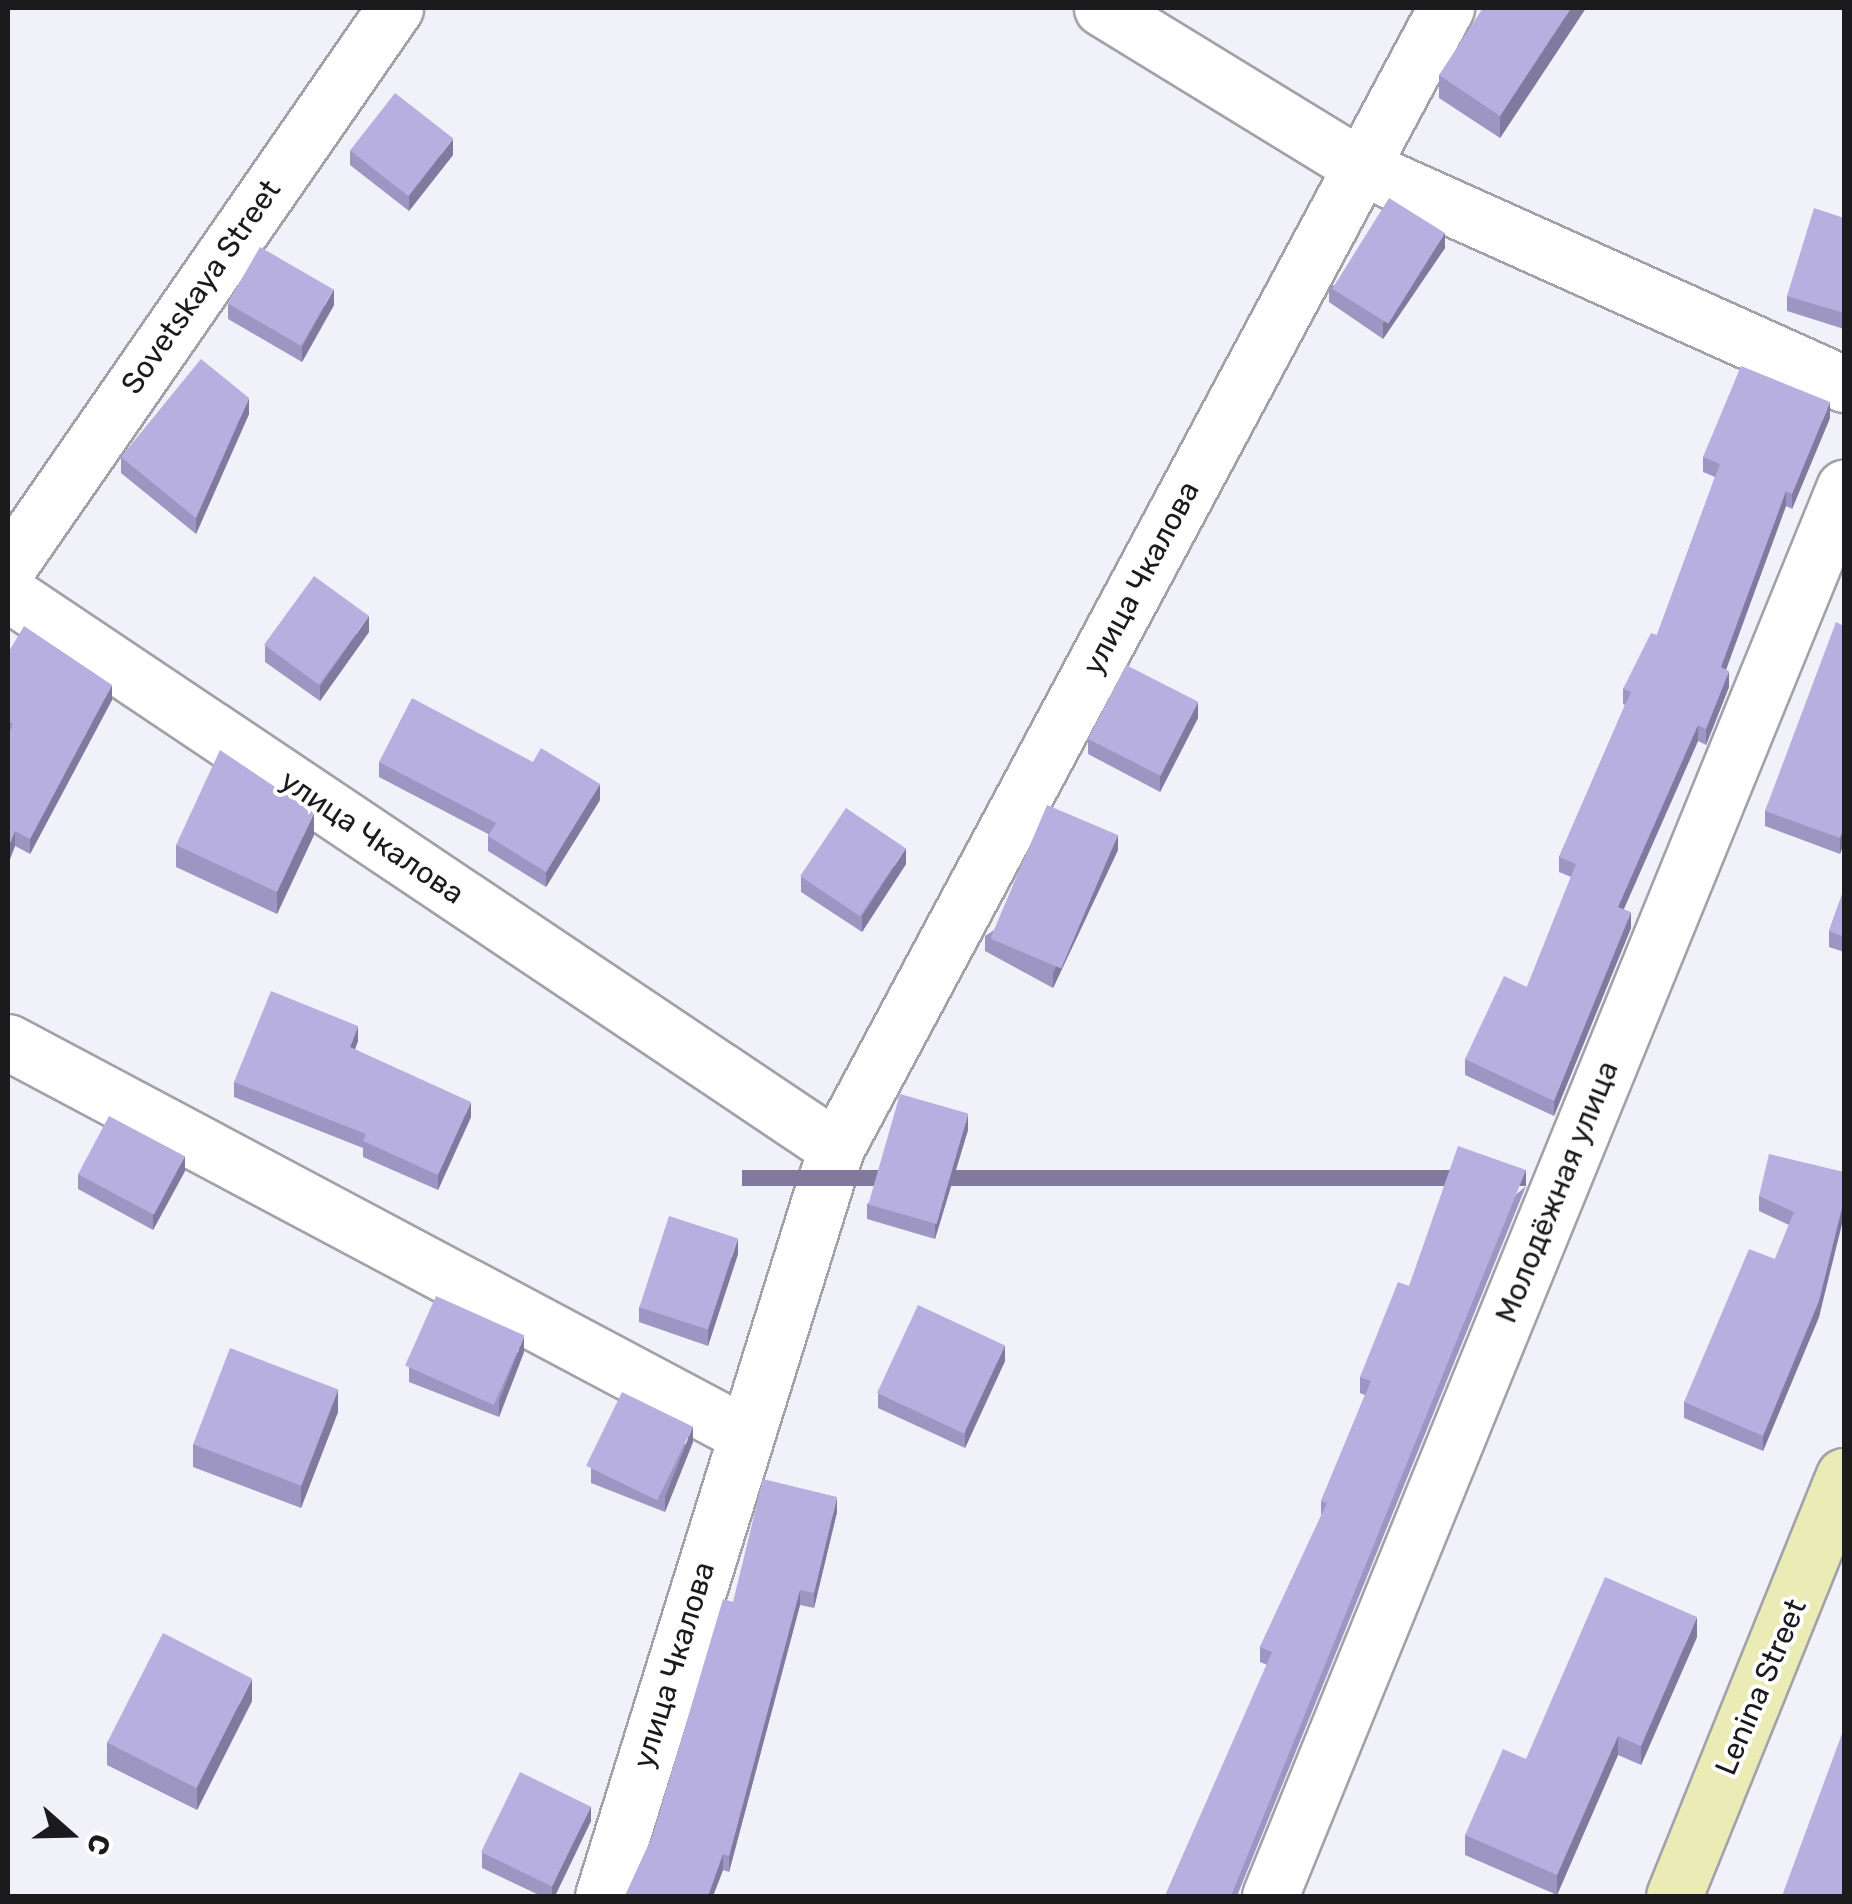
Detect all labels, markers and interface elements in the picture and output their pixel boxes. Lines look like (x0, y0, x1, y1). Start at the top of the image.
street label: Sovetskaya Street (114, 173, 288, 401)
street label: улица Чкалова (1075, 475, 1207, 681)
street label: улица Чкалова (273, 762, 471, 912)
street label: Молодёжная улица (1488, 1056, 1626, 1328)
street label: улица Чкалова (626, 1557, 722, 1773)
street label: Lenina Street (1708, 1594, 1814, 1780)
north arrow (20, 1784, 120, 1884)
text: С (80, 1830, 118, 1859)

